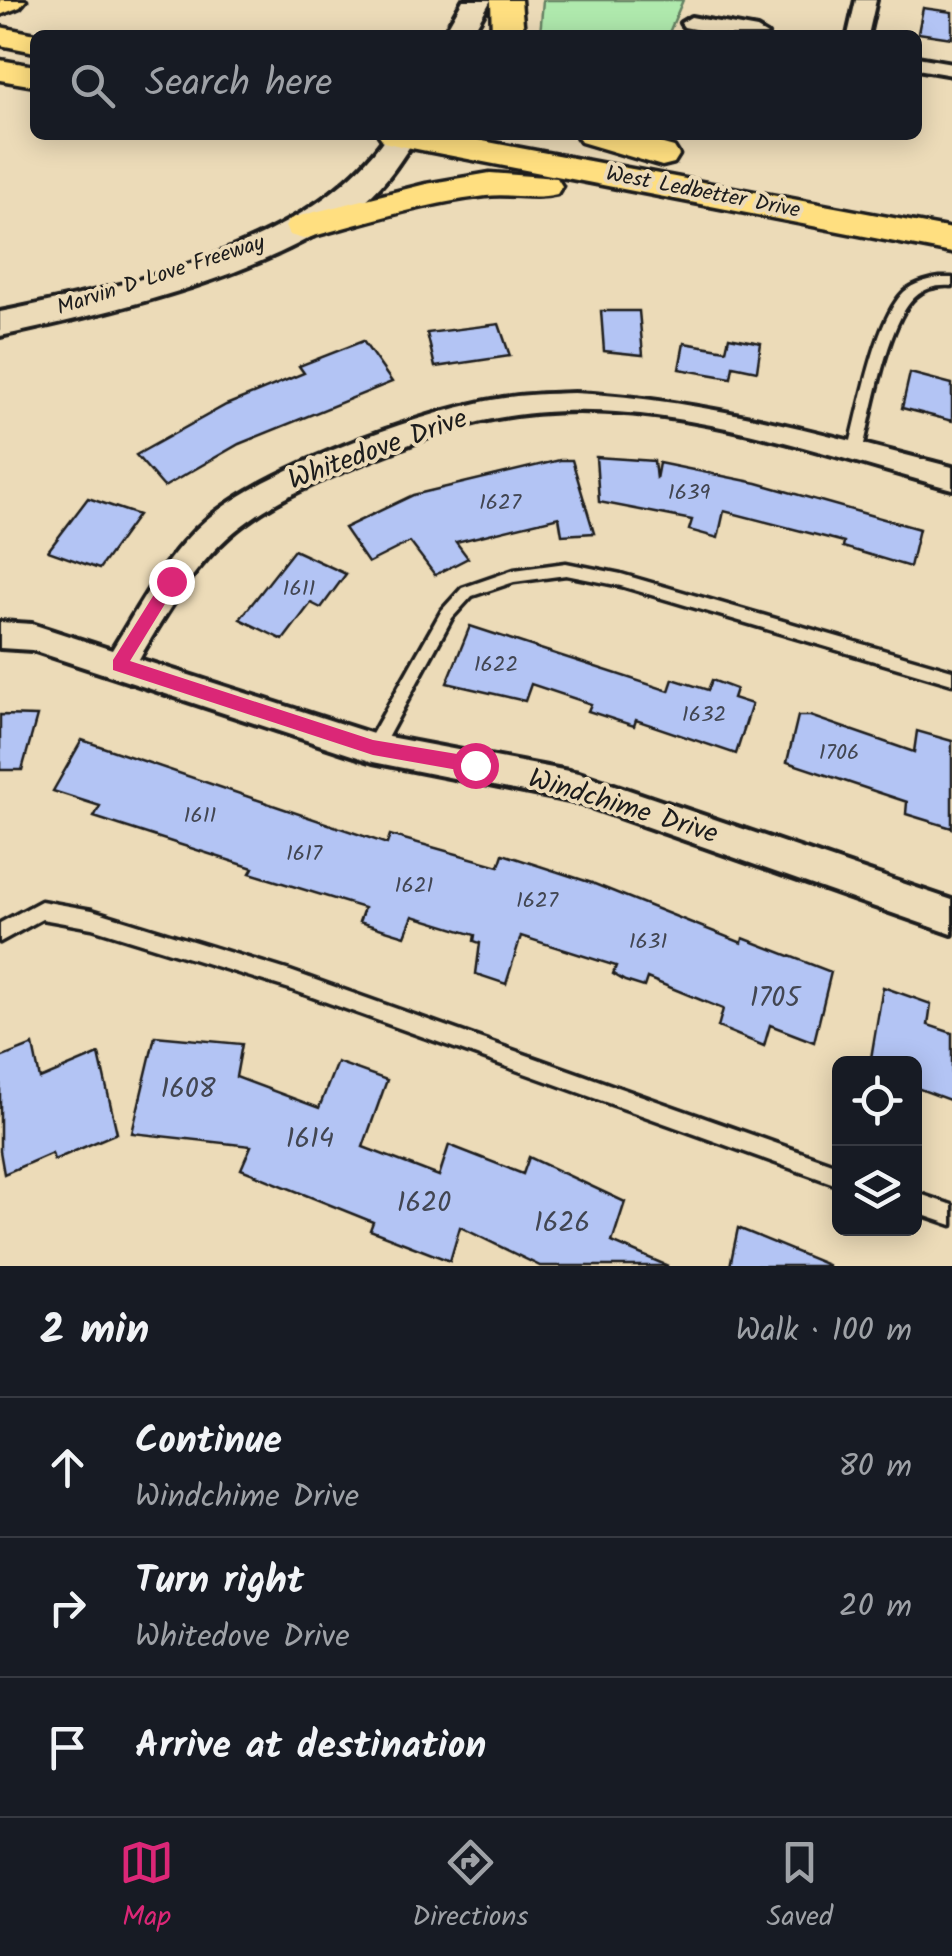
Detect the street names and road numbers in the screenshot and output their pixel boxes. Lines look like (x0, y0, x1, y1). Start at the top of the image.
street label: West Ledbetter Drive (603, 157, 803, 229)
street label: Marvin D Love Freeway (52, 226, 270, 326)
street label: Whitedove Drive (282, 397, 474, 503)
street label: Windchime Drive (523, 757, 724, 857)

